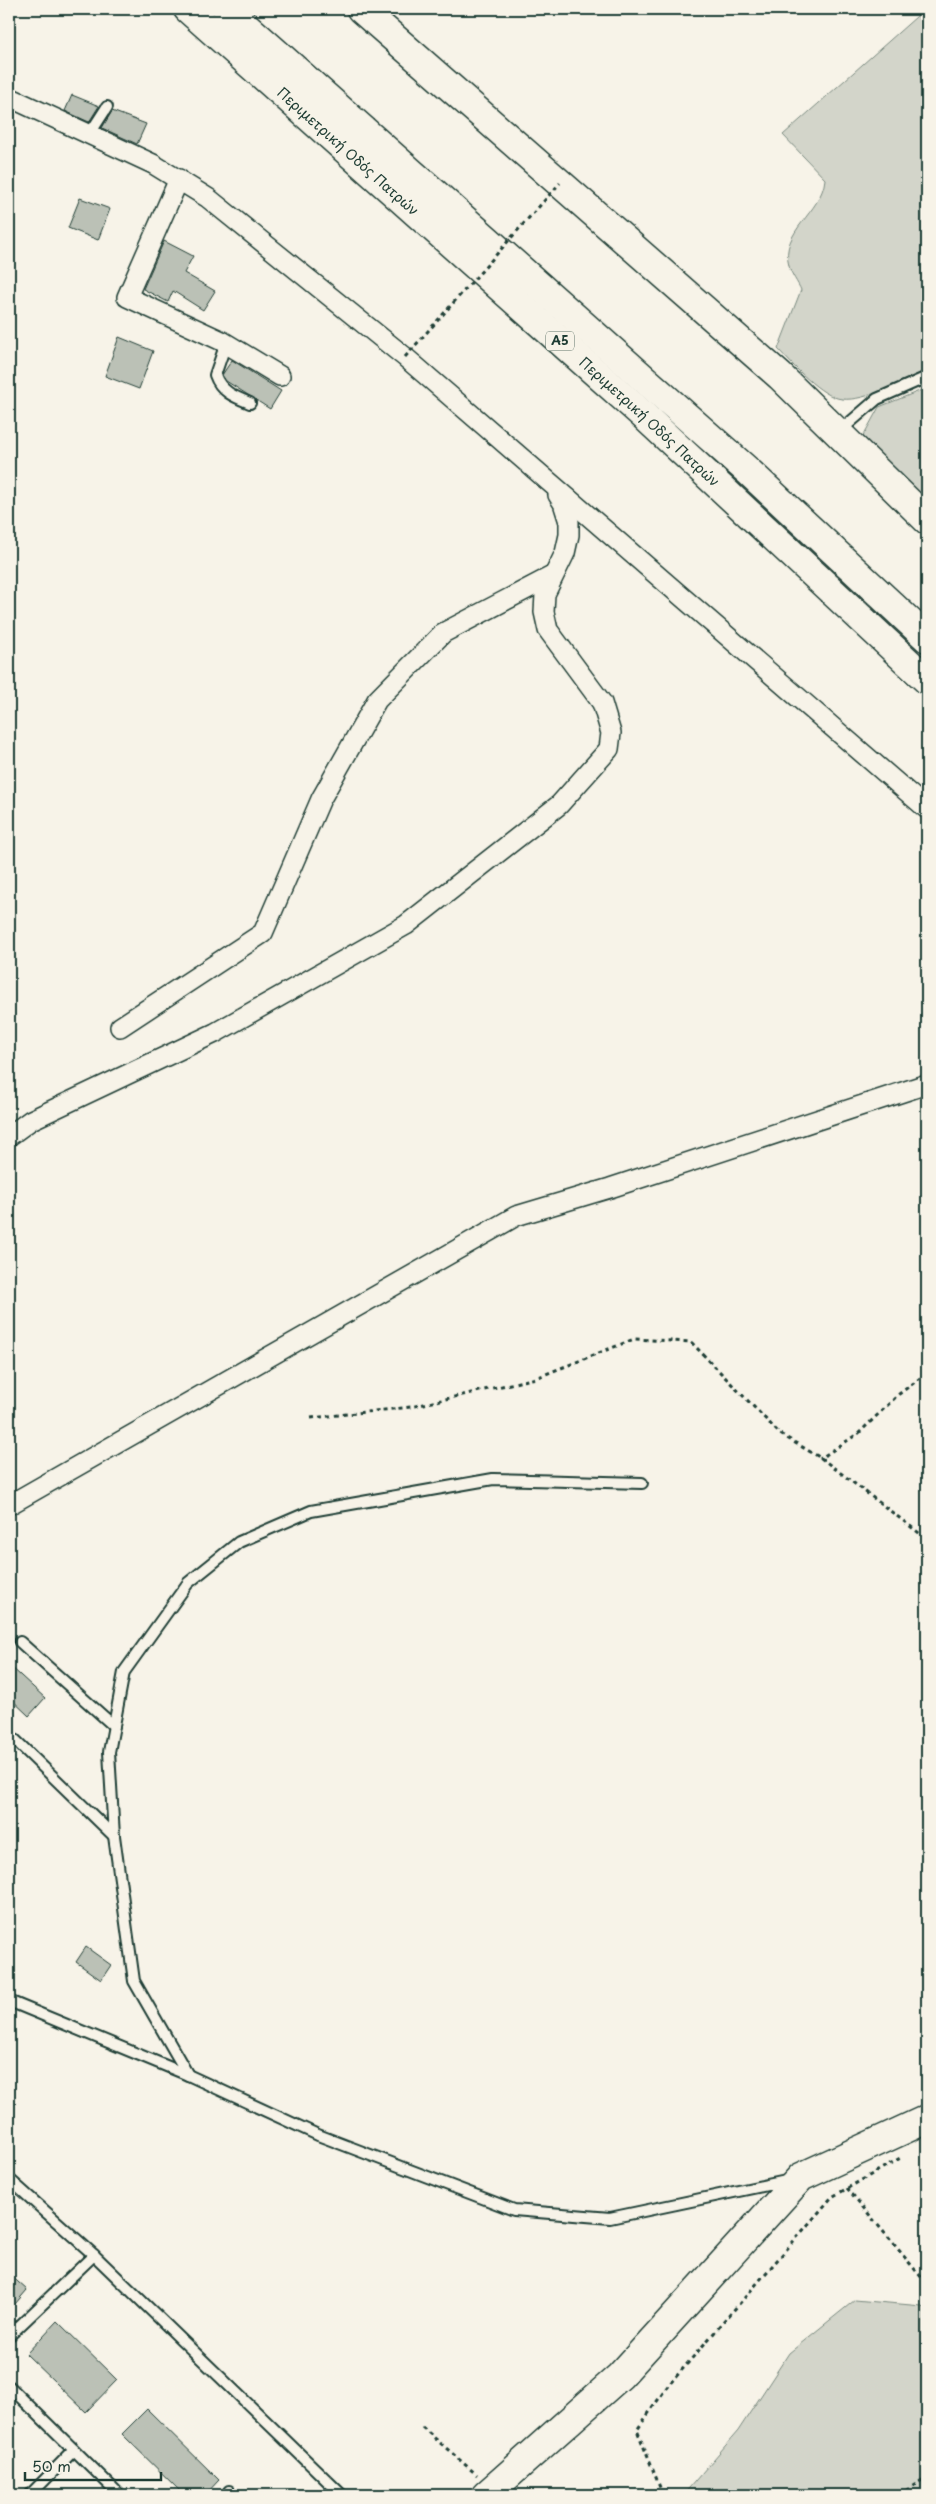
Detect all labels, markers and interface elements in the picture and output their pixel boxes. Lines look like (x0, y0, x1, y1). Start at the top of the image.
street label: Περιμετρική Οδός Πατρών (272, 82, 424, 220)
road number: Α5 (546, 332, 574, 351)
street label: Περιμετρική Οδός Πατρών (575, 352, 725, 491)
scale bar (25, 2449, 161, 2481)
text: 50 m (32, 2454, 71, 2477)

